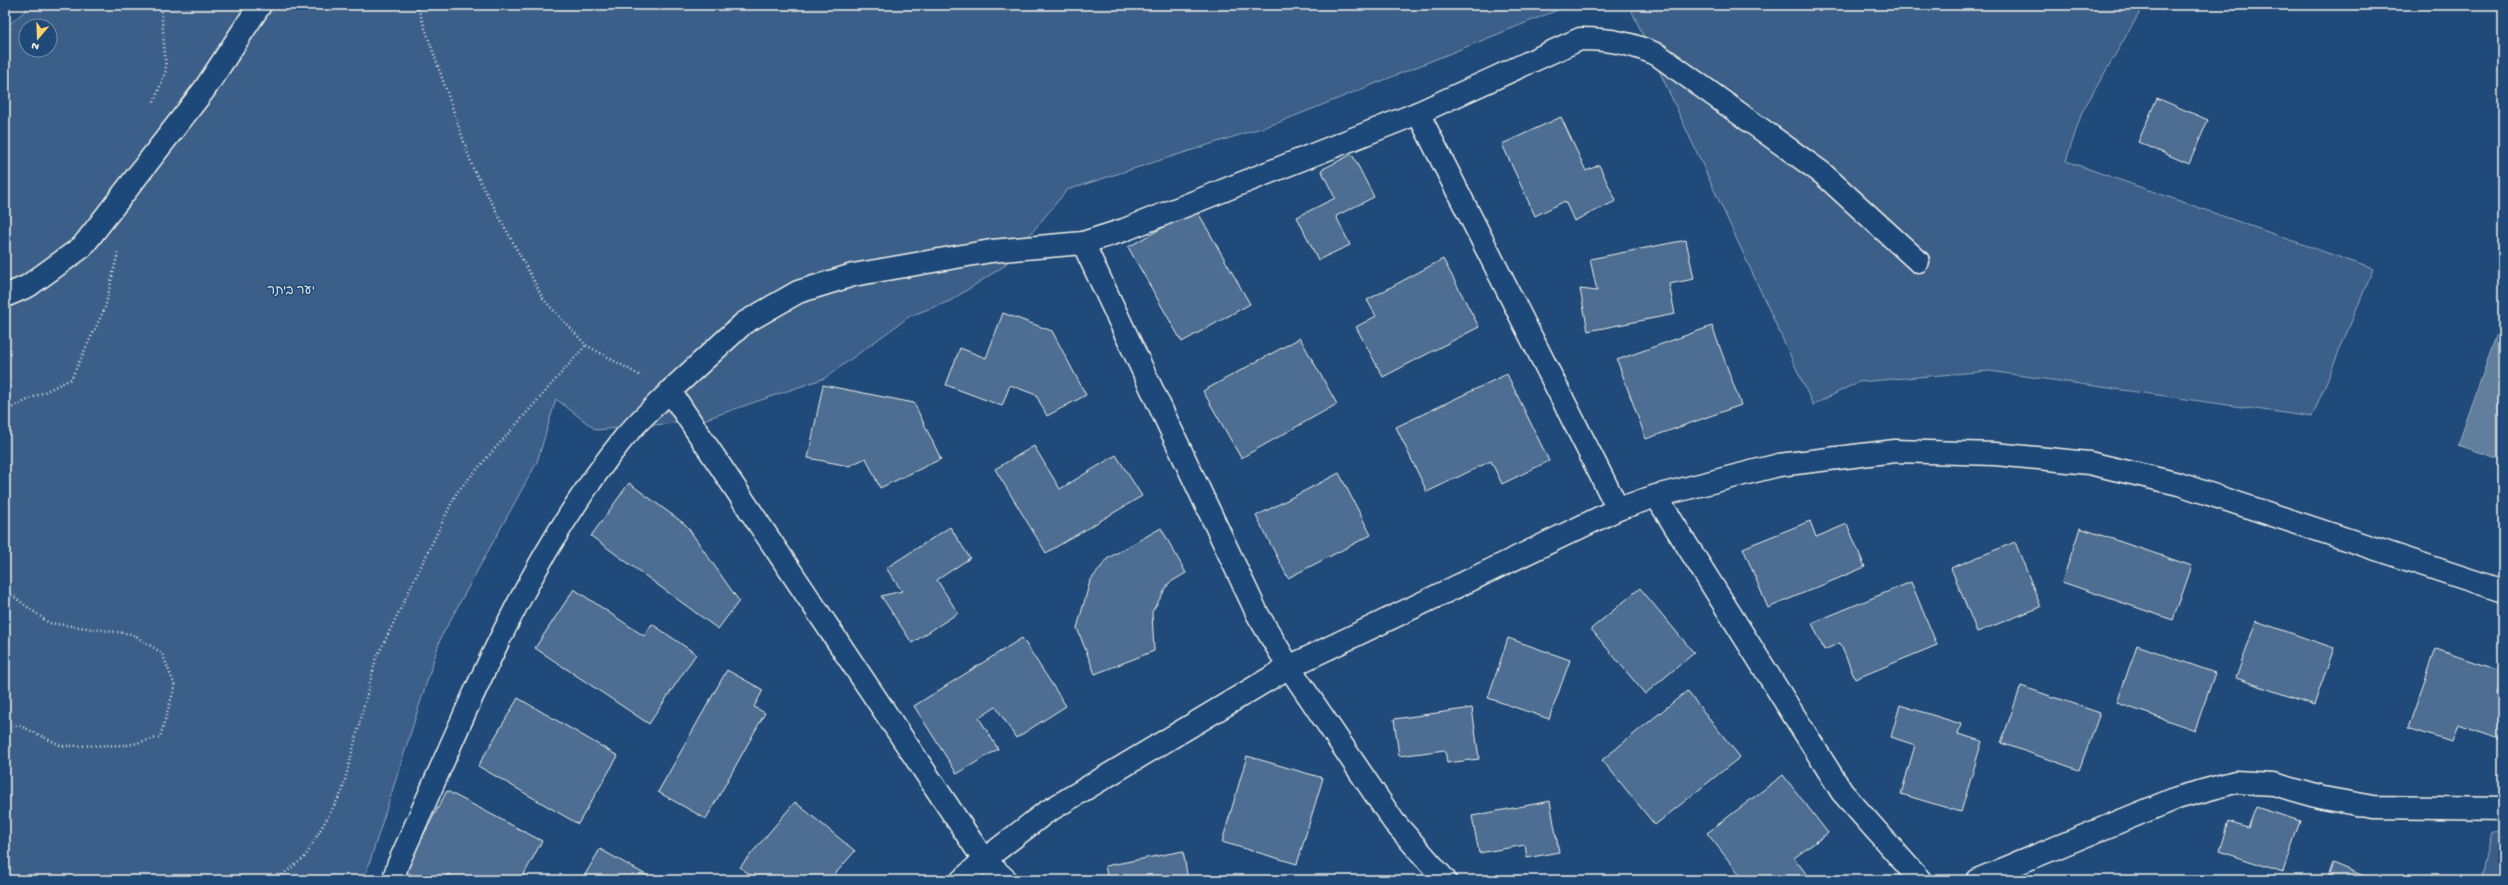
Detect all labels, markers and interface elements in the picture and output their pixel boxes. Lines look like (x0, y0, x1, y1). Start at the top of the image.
north arrow (18, 18, 58, 58)
text: N (30, 39, 41, 52)
park label: יער ביתר (267, 284, 315, 299)

